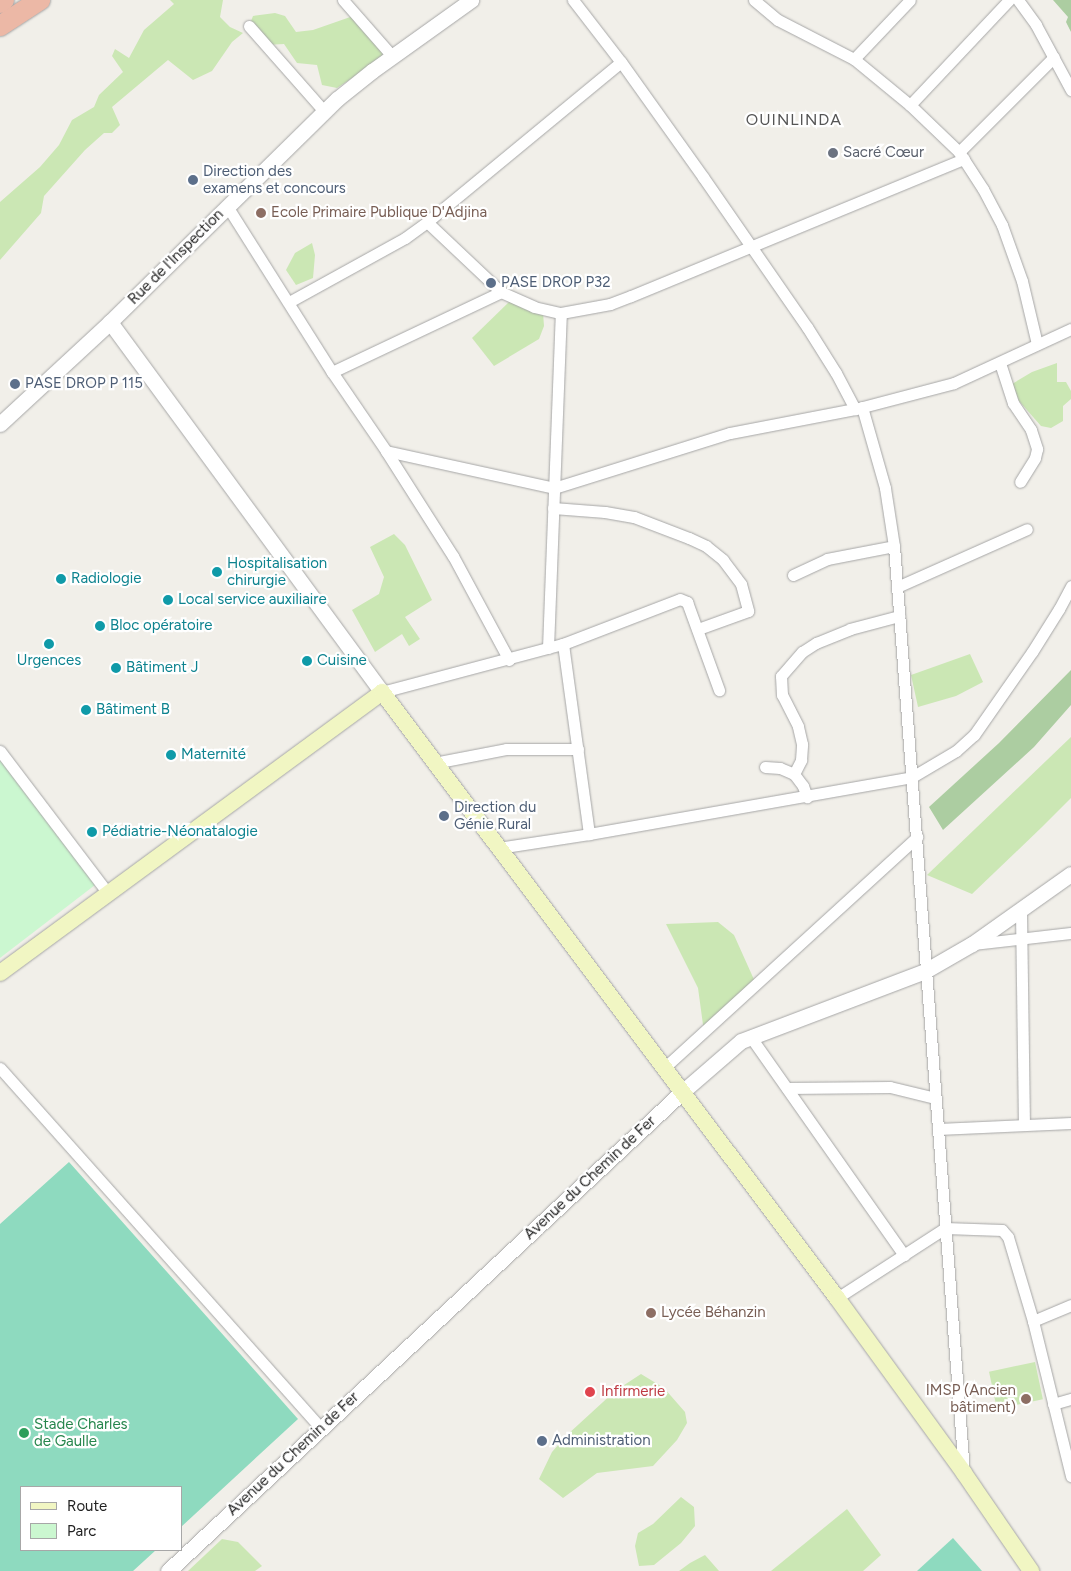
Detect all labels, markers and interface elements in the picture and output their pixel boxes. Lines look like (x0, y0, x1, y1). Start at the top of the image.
district label: OUINLINDA (745, 110, 843, 130)
place label: Sacré Cœur (843, 144, 924, 162)
marker: Sacré Cœur (827, 147, 839, 159)
place label: Direction des examens et concours (203, 162, 346, 197)
marker: Direction des examens et concours (187, 174, 199, 186)
place label: Ecole Primaire Publique D'Adjina (271, 204, 487, 222)
street label: Rue de l'Inspection (125, 206, 227, 308)
marker: Ecole Primaire Publique D'Adjina (255, 207, 267, 219)
place label: PASE DROP P32 (501, 274, 611, 292)
marker: PASE DROP P32 (485, 277, 497, 289)
place label: PASE DROP P 115 (25, 375, 143, 393)
marker: PASE DROP P 115 (9, 378, 21, 390)
place label: Hospitalisation chirurgie (227, 554, 327, 589)
marker: Hospitalisation chirurgie (211, 566, 223, 578)
place label: Radiologie (71, 570, 141, 588)
marker: Radiologie (55, 573, 67, 585)
place label: Local service auxiliaire (178, 591, 327, 609)
marker: Local service auxiliaire (162, 594, 174, 606)
place label: Bloc opératoire (110, 617, 213, 635)
marker: Bloc opératoire (94, 620, 106, 632)
marker: Urgences (43, 638, 55, 650)
place label: Urgences (17, 652, 81, 670)
place label: Cuisine (317, 652, 367, 670)
marker: Cuisine (301, 655, 313, 667)
place label: Bâtiment J (126, 659, 198, 677)
marker: Bâtiment J (110, 662, 122, 674)
place label: Bâtiment B (96, 701, 170, 719)
marker: Bâtiment B (80, 704, 92, 716)
place label: Maternité (181, 746, 246, 764)
marker: Maternité (165, 749, 177, 761)
place label: Direction du Génie Rural (454, 798, 536, 833)
marker: Direction du Génie Rural (438, 810, 450, 822)
place label: Pédiatrie-Néonatalogie (102, 823, 258, 841)
marker: Pédiatrie-Néonatalogie (86, 826, 98, 838)
street label: Avenue du Chemin de Fer (521, 1112, 659, 1244)
place label: Lycée Béhanzin (661, 1304, 766, 1322)
marker: Lycée Béhanzin (645, 1307, 657, 1319)
place label: IMSP (Ancien bâtiment) (926, 1381, 1016, 1416)
place label: Infirmerie (601, 1383, 665, 1401)
marker: Infirmerie (583, 1385, 597, 1399)
street label: Avenue du Chemin de Fer (224, 1388, 362, 1520)
marker: IMSP (Ancien bâtiment) (1020, 1393, 1032, 1405)
place label: Stade Charles de Gaulle (34, 1415, 128, 1450)
marker: Stade Charles de Gaulle (18, 1427, 30, 1439)
place label: Administration (552, 1432, 651, 1450)
marker: Administration (536, 1435, 548, 1447)
legend (20, 1486, 182, 1551)
text: Route (67, 1497, 107, 1515)
text: Parc (67, 1522, 96, 1540)

